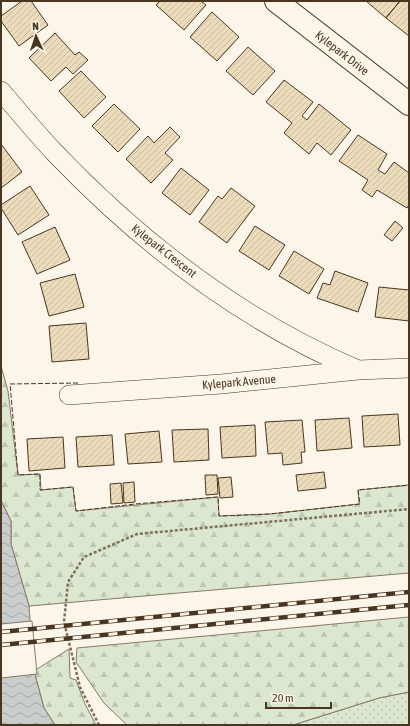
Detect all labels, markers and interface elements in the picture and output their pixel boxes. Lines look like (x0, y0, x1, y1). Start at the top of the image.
north arrow (16, 16, 56, 56)
text: N (32, 20, 39, 32)
street label: Kylepark Drive (312, 28, 372, 78)
street label: Kylepark Crescent (129, 221, 200, 281)
street label: Kylepark Avenue (202, 372, 276, 392)
scale bar (266, 684, 331, 710)
text: 20 m (272, 691, 294, 705)

